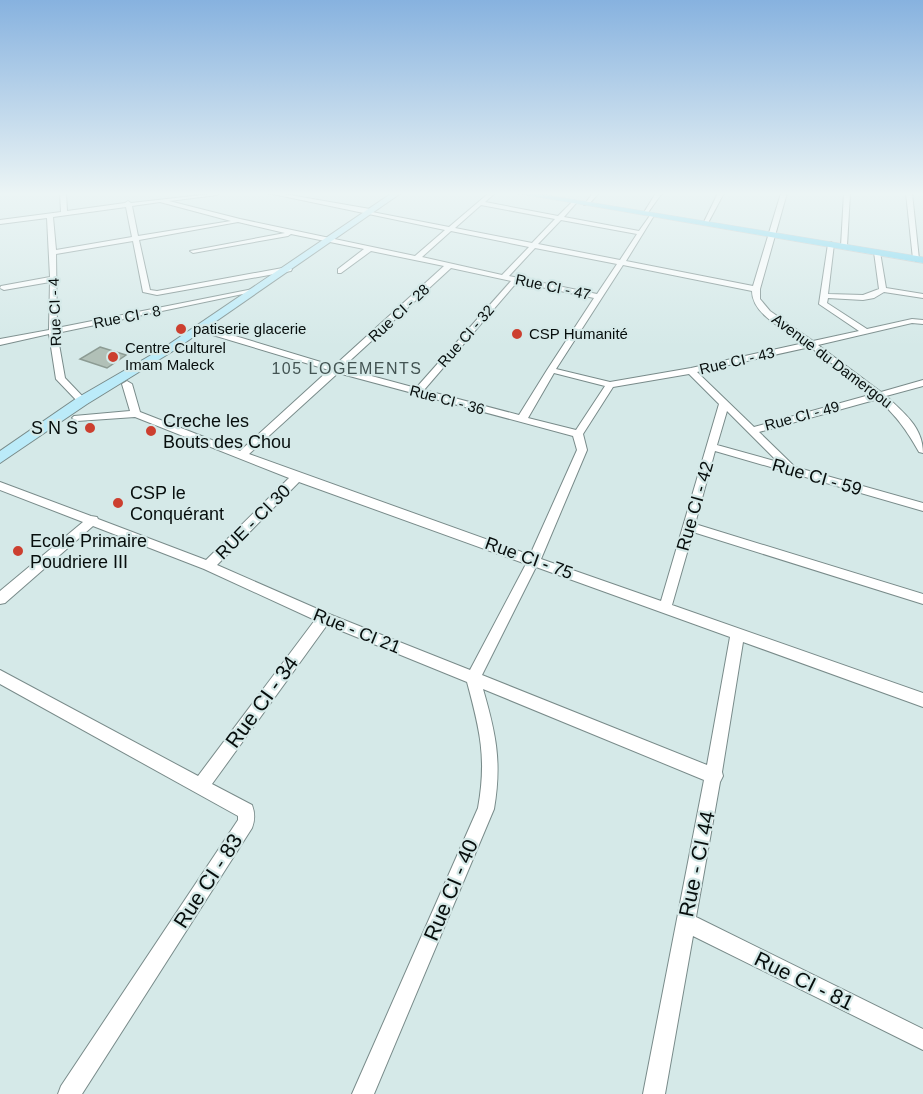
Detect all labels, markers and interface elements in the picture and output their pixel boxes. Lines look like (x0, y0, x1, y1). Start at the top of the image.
street label: Rue CI - 47 (514, 270, 592, 303)
street label: Rue CI - 4 (45, 278, 64, 346)
street label: Rue CI - 28 (365, 280, 433, 345)
street label: Rue CI - 32 (434, 301, 497, 370)
street label: Rue CI - 8 (92, 302, 162, 331)
street label: Avenue du Damergou (769, 310, 896, 411)
place label: patiserie glacerie (193, 320, 306, 337)
marker: patiserie glacerie (174, 322, 188, 336)
place label: CSP Humanité (529, 325, 628, 342)
marker: CSP Humanité (510, 327, 524, 341)
place label: Centre Culturel Imam Maleck (125, 339, 226, 373)
street label: Rue CI - 43 (698, 344, 776, 377)
marker: Centre Culturel Imam Maleck (106, 350, 120, 364)
district label: 105 LOGEMENTS (271, 360, 423, 377)
street label: Rue CI - 36 (408, 381, 486, 418)
street label: Rue CI - 49 (763, 397, 841, 434)
place label: Creche les Bouts des Chou (163, 411, 291, 452)
place label: S N S (31, 418, 78, 438)
marker: S N S (83, 421, 97, 435)
marker: Creche les Bouts des Chou (144, 424, 158, 438)
street label: Rue CI - 59 (770, 455, 864, 499)
street label: Rue CI - 42 (673, 459, 717, 553)
street label: RUE - CI 30 (212, 481, 294, 563)
place label: CSP le Conquérant (130, 483, 224, 524)
marker: CSP le Conquérant (111, 496, 125, 510)
place label: Ecole Primaire Poudriere III (30, 531, 147, 572)
street label: Rue CI - 75 (482, 533, 576, 583)
marker: Ecole Primaire Poudriere III (11, 544, 25, 558)
street label: Rue - CI 21 (311, 604, 403, 658)
street label: Rue CI - 34 (221, 651, 303, 752)
street label: Rue - CI 44 (674, 809, 719, 919)
street label: Rue CI - 83 (169, 829, 246, 932)
street label: Rue CI - 40 (419, 836, 482, 944)
street label: Rue CI - 81 (751, 947, 858, 1014)

